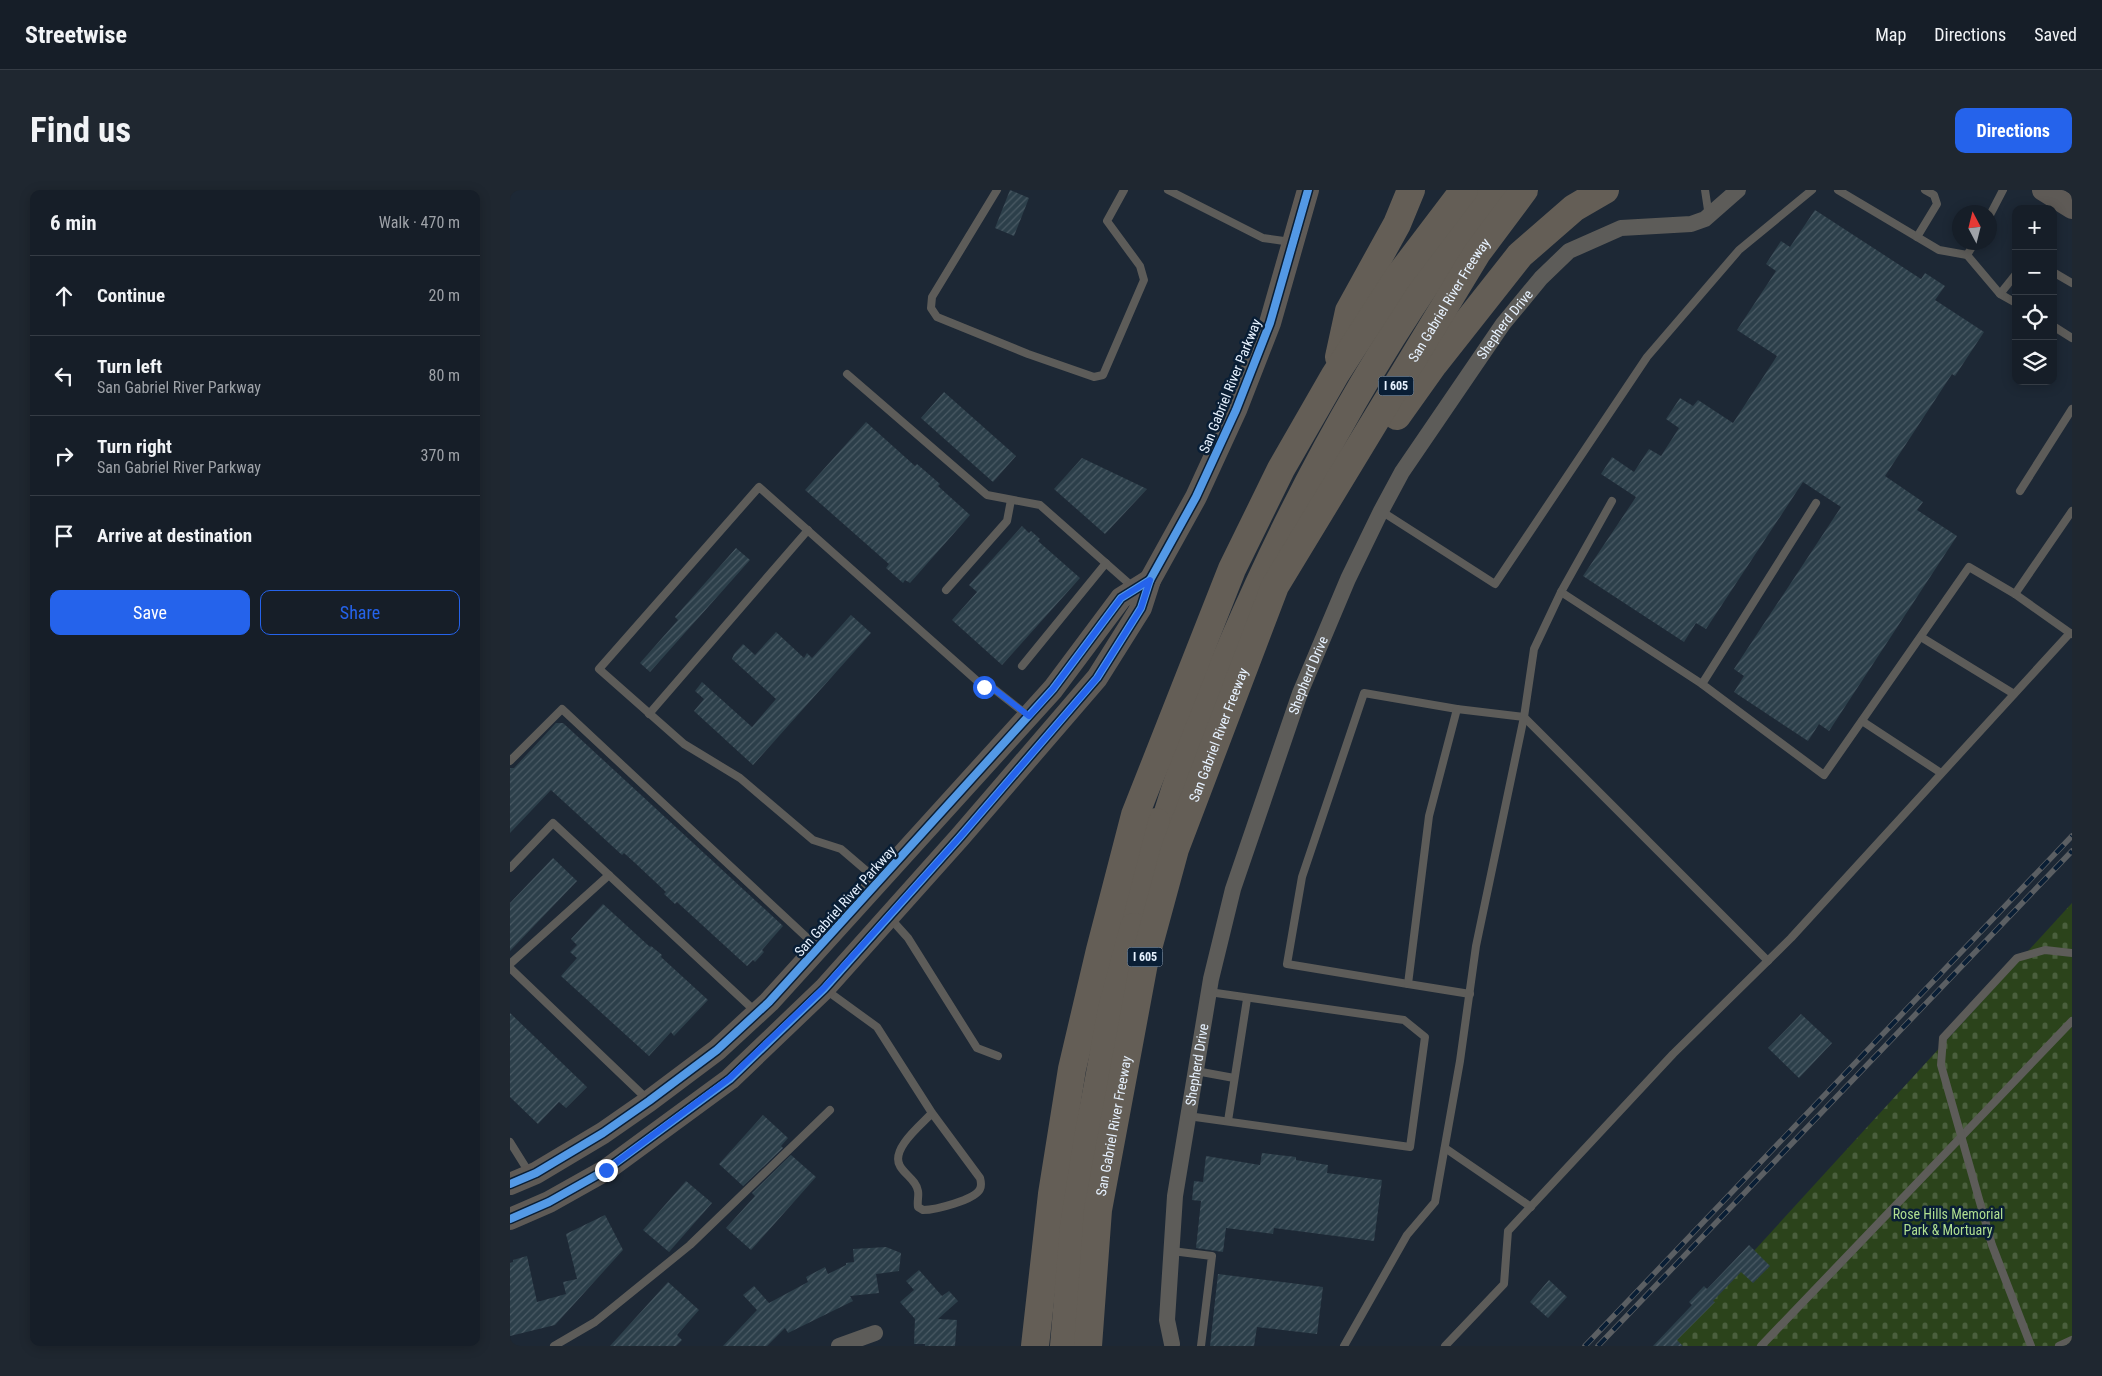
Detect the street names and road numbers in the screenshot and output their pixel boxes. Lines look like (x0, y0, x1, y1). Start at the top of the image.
street label: San Gabriel River Freeway (1405, 235, 1493, 365)
street label: Shepherd Drive (1473, 286, 1536, 362)
street label: San Gabriel River Parkway (1196, 316, 1264, 455)
road number: I 605 (1378, 377, 1414, 396)
street label: Shepherd Drive (1285, 633, 1331, 716)
street label: San Gabriel River Freeway (1186, 665, 1251, 804)
street label: San Gabriel River Parkway (791, 842, 899, 960)
road number: I 605 (1128, 948, 1162, 966)
street label: Shepherd Drive (1182, 1022, 1212, 1107)
street label: San Gabriel River Freeway (1093, 1054, 1135, 1197)

